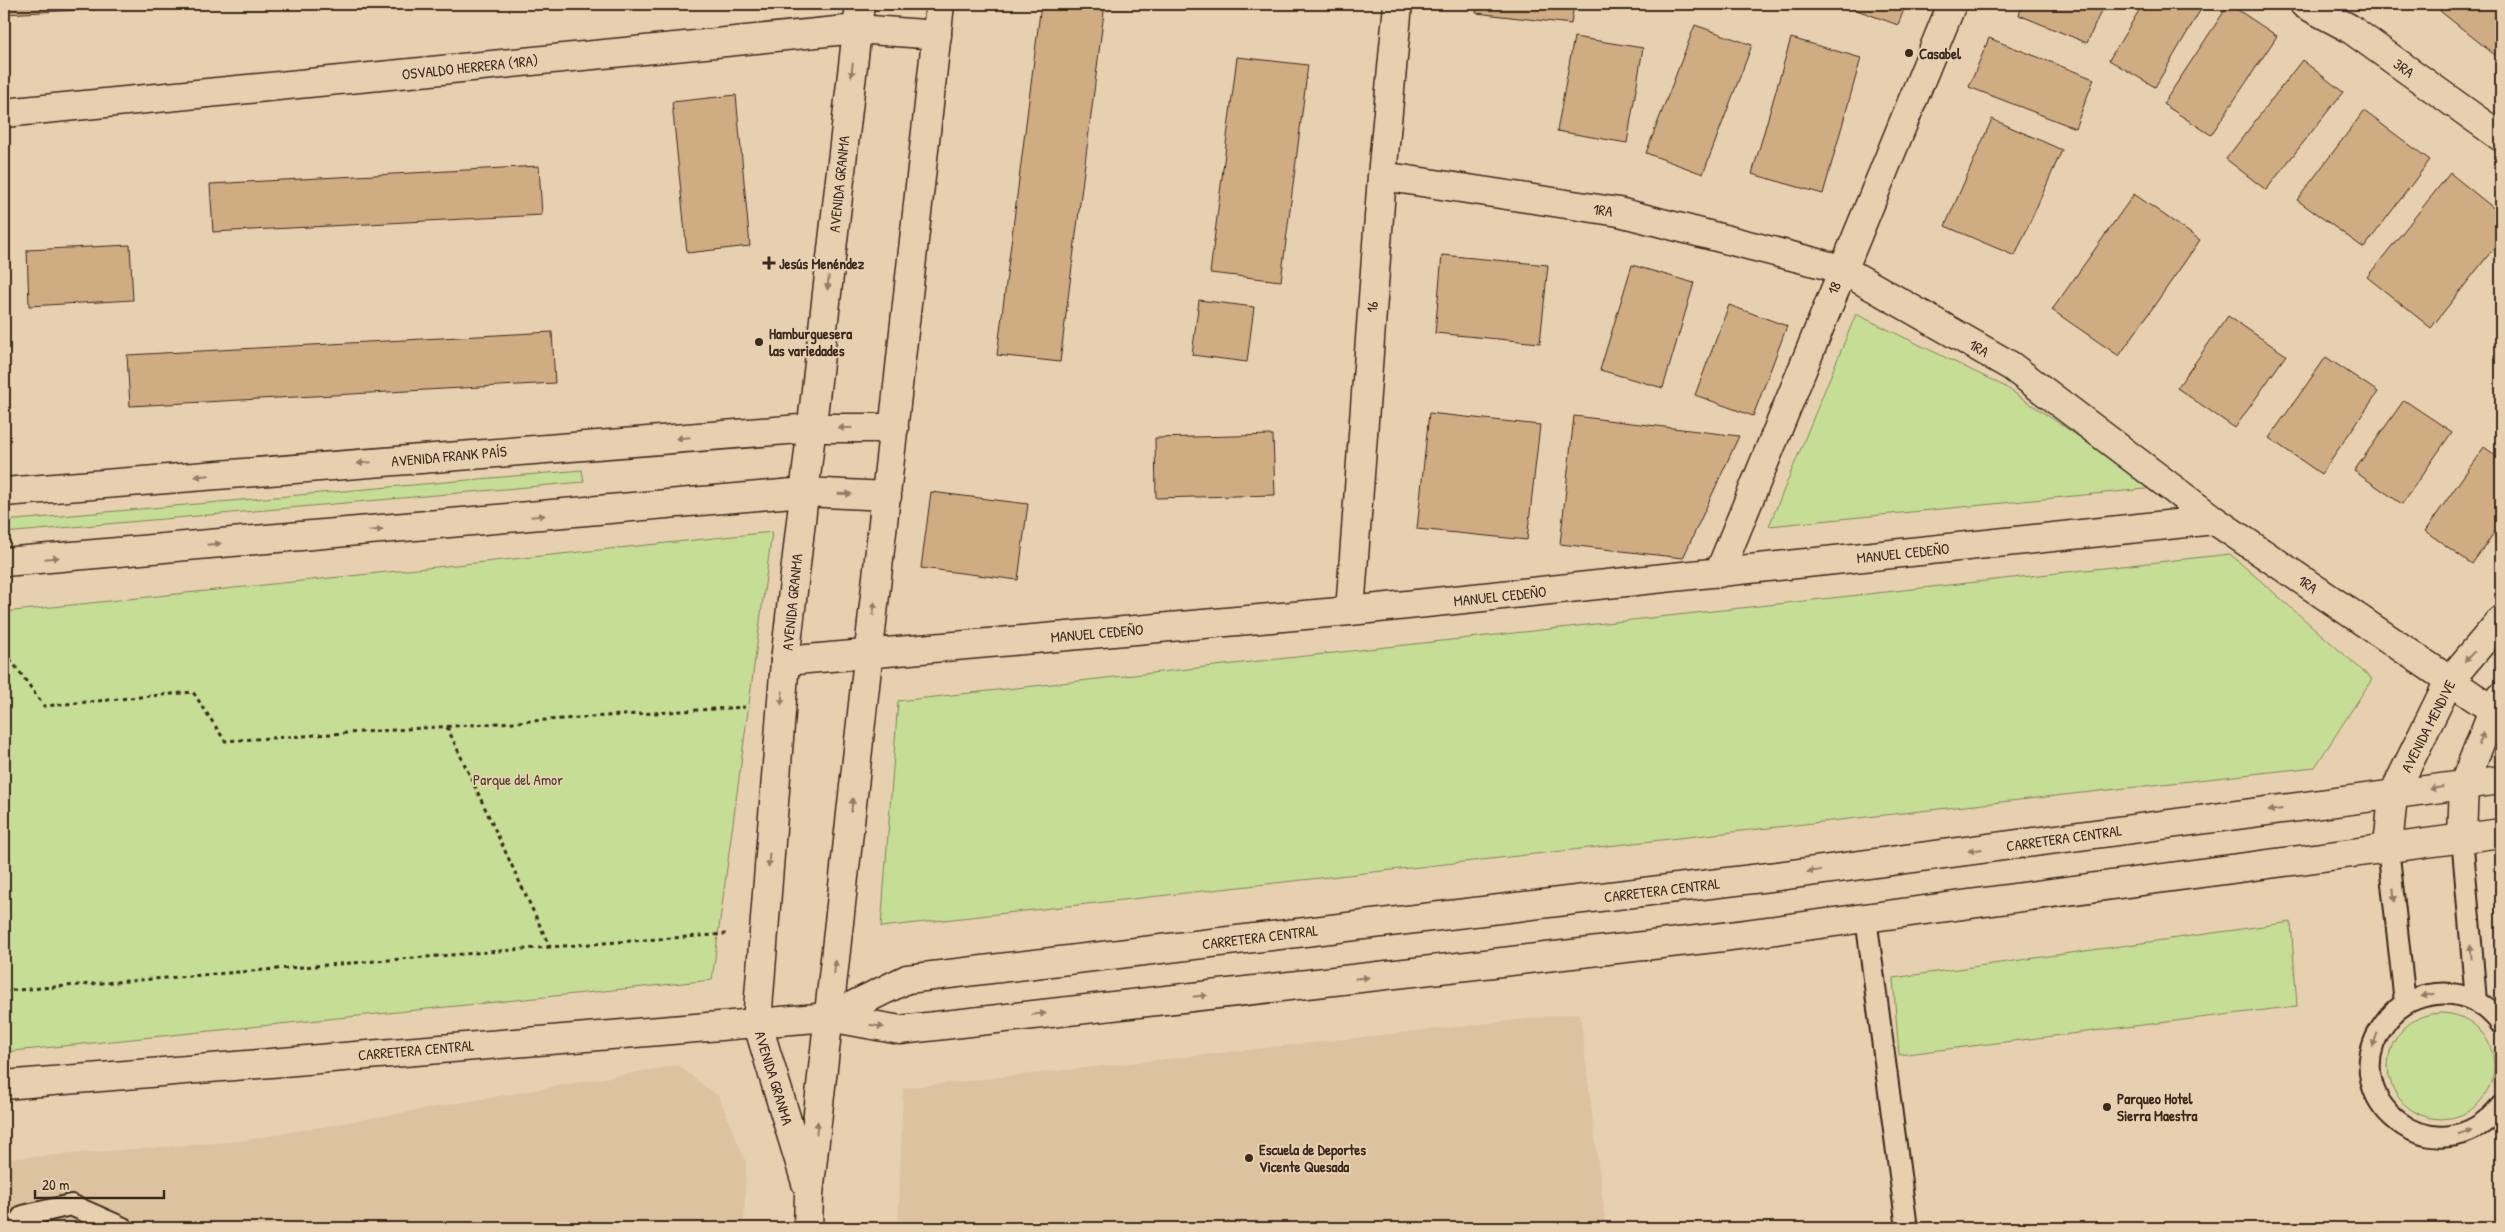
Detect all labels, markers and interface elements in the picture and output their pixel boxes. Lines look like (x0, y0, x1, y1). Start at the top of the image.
place label: Casabel (1919, 43, 1962, 64)
marker: Casabel (1903, 47, 1915, 59)
street label: OSVALDO HERRERA (1RA) (401, 49, 539, 85)
street label: 3RA (2389, 53, 2419, 83)
one-way arrow (848, 62, 856, 78)
street label: AVENIDA GRANMA (823, 134, 855, 234)
street label: 1RA (1592, 198, 1615, 222)
place label: Jesús Menéndez (779, 253, 865, 274)
marker: Jesús Menéndez (763, 257, 775, 269)
one-way arrow (824, 276, 832, 292)
street label: 18 (1822, 279, 1846, 297)
street label: 16 (1361, 301, 1383, 313)
place label: Hamburguesera las variedades (769, 323, 852, 361)
street label: 1RA (1965, 334, 1993, 362)
marker: Hamburguesera las variedades (753, 336, 765, 348)
one-way arrow (837, 424, 853, 432)
one-way arrow (675, 434, 691, 442)
street label: AVENIDA FRANK PAÍS (390, 440, 508, 472)
one-way arrow (356, 459, 372, 467)
one-way arrow (194, 472, 210, 480)
one-way arrow (838, 490, 854, 498)
one-way arrow (530, 511, 546, 519)
one-way arrow (368, 526, 384, 534)
street label: MANUEL CEDEÑO (1856, 538, 1950, 568)
one-way arrow (206, 540, 222, 548)
street label: AVENIDA GRANMA (776, 552, 808, 652)
one-way arrow (45, 554, 61, 562)
street label: 1RA (2294, 570, 2323, 599)
street label: MANUEL CEDEÑO (1453, 581, 1547, 611)
one-way arrow (870, 600, 878, 616)
street label: MANUEL CEDEÑO (1050, 618, 1144, 648)
one-way arrow (2464, 651, 2475, 664)
street label: AVENIDA MENDIVE (2396, 676, 2460, 776)
one-way arrow (777, 690, 785, 706)
one-way arrow (2477, 731, 2485, 746)
park label: Parque del Amor (473, 769, 563, 790)
one-way arrow (2427, 785, 2443, 793)
one-way arrow (848, 797, 856, 813)
one-way arrow (2266, 806, 2282, 814)
street label: CARRETERA CENTRAL (2005, 819, 2124, 857)
one-way arrow (1966, 846, 1982, 854)
one-way arrow (765, 852, 773, 868)
one-way arrow (1805, 867, 1821, 875)
street label: CARRETERA CENTRAL (1603, 872, 1722, 908)
one-way arrow (2390, 887, 2398, 903)
street label: CARRETERA CENTRAL (1201, 919, 1320, 955)
one-way arrow (2467, 944, 2475, 960)
one-way arrow (831, 958, 839, 974)
one-way arrow (1354, 974, 1370, 982)
one-way arrow (1192, 992, 1208, 1000)
one-way arrow (2420, 992, 2436, 1000)
one-way arrow (1031, 1010, 1047, 1018)
one-way arrow (870, 1022, 886, 1030)
street label: AVENIDA GRANMA (750, 1028, 798, 1128)
one-way arrow (2371, 1033, 2379, 1048)
street label: CARRETERA CENTRAL (357, 1034, 475, 1066)
place label: Parqueo Hotel Sierra Maestra (2117, 1088, 2198, 1126)
marker: Parqueo Hotel Sierra Maestra (2101, 1101, 2113, 1113)
one-way arrow (813, 1120, 821, 1136)
one-way arrow (2457, 1128, 2472, 1135)
place label: Escuela de Deportes Vicente Quesada (1259, 1139, 1366, 1177)
marker: Escuela de Deportes Vicente Quesada (1243, 1152, 1255, 1164)
scale bar (35, 1167, 164, 1199)
text: 20 m (42, 1174, 69, 1195)

